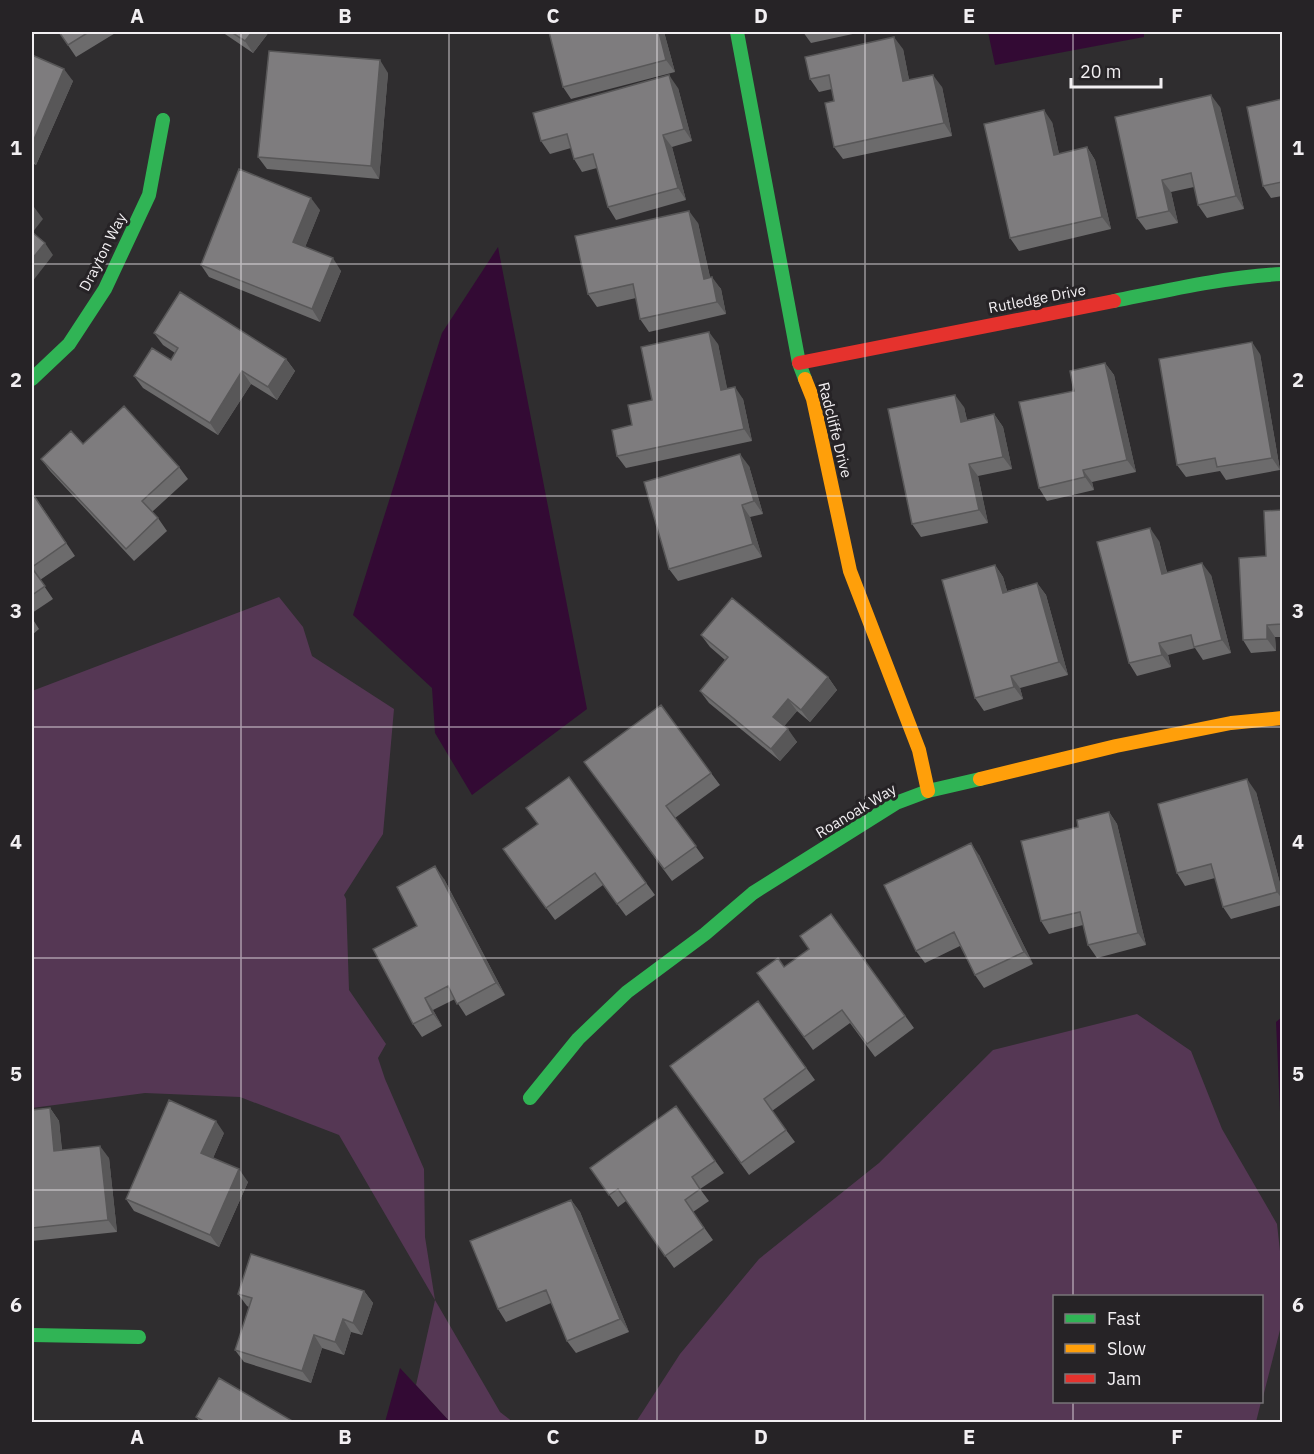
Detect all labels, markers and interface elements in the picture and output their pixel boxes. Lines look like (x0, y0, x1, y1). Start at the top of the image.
text: A (130, 2, 144, 29)
text: B (338, 2, 352, 29)
text: C (546, 2, 560, 29)
text: D (754, 2, 768, 29)
text: E (963, 2, 975, 29)
text: F (1171, 2, 1183, 29)
scale bar (1071, 51, 1161, 89)
text: 20 m (1080, 60, 1122, 83)
text: 1 (10, 134, 22, 161)
text: 1 (1292, 134, 1304, 161)
street label: Drayton Way (75, 209, 131, 294)
street label: Rutledge Drive (987, 280, 1087, 317)
text: 2 (10, 366, 22, 393)
text: 2 (1292, 366, 1304, 393)
street label: Radcliffe Drive (814, 380, 857, 480)
text: 3 (10, 597, 22, 624)
text: 3 (1292, 597, 1304, 624)
street label: Roanoak Way (812, 779, 900, 842)
text: 4 (10, 828, 22, 855)
text: 4 (1292, 828, 1304, 855)
text: 5 (10, 1060, 22, 1087)
text: 5 (1292, 1060, 1304, 1087)
text: 6 (10, 1291, 22, 1318)
text: 6 (1292, 1291, 1304, 1318)
legend (1053, 1295, 1263, 1403)
text: Fast (1107, 1307, 1141, 1330)
text: Slow (1107, 1337, 1146, 1360)
text: Jam (1107, 1367, 1142, 1390)
text: A (130, 1423, 144, 1450)
text: B (338, 1423, 352, 1450)
text: C (546, 1423, 560, 1450)
text: D (754, 1423, 768, 1450)
text: E (963, 1423, 975, 1450)
text: F (1171, 1423, 1183, 1450)

